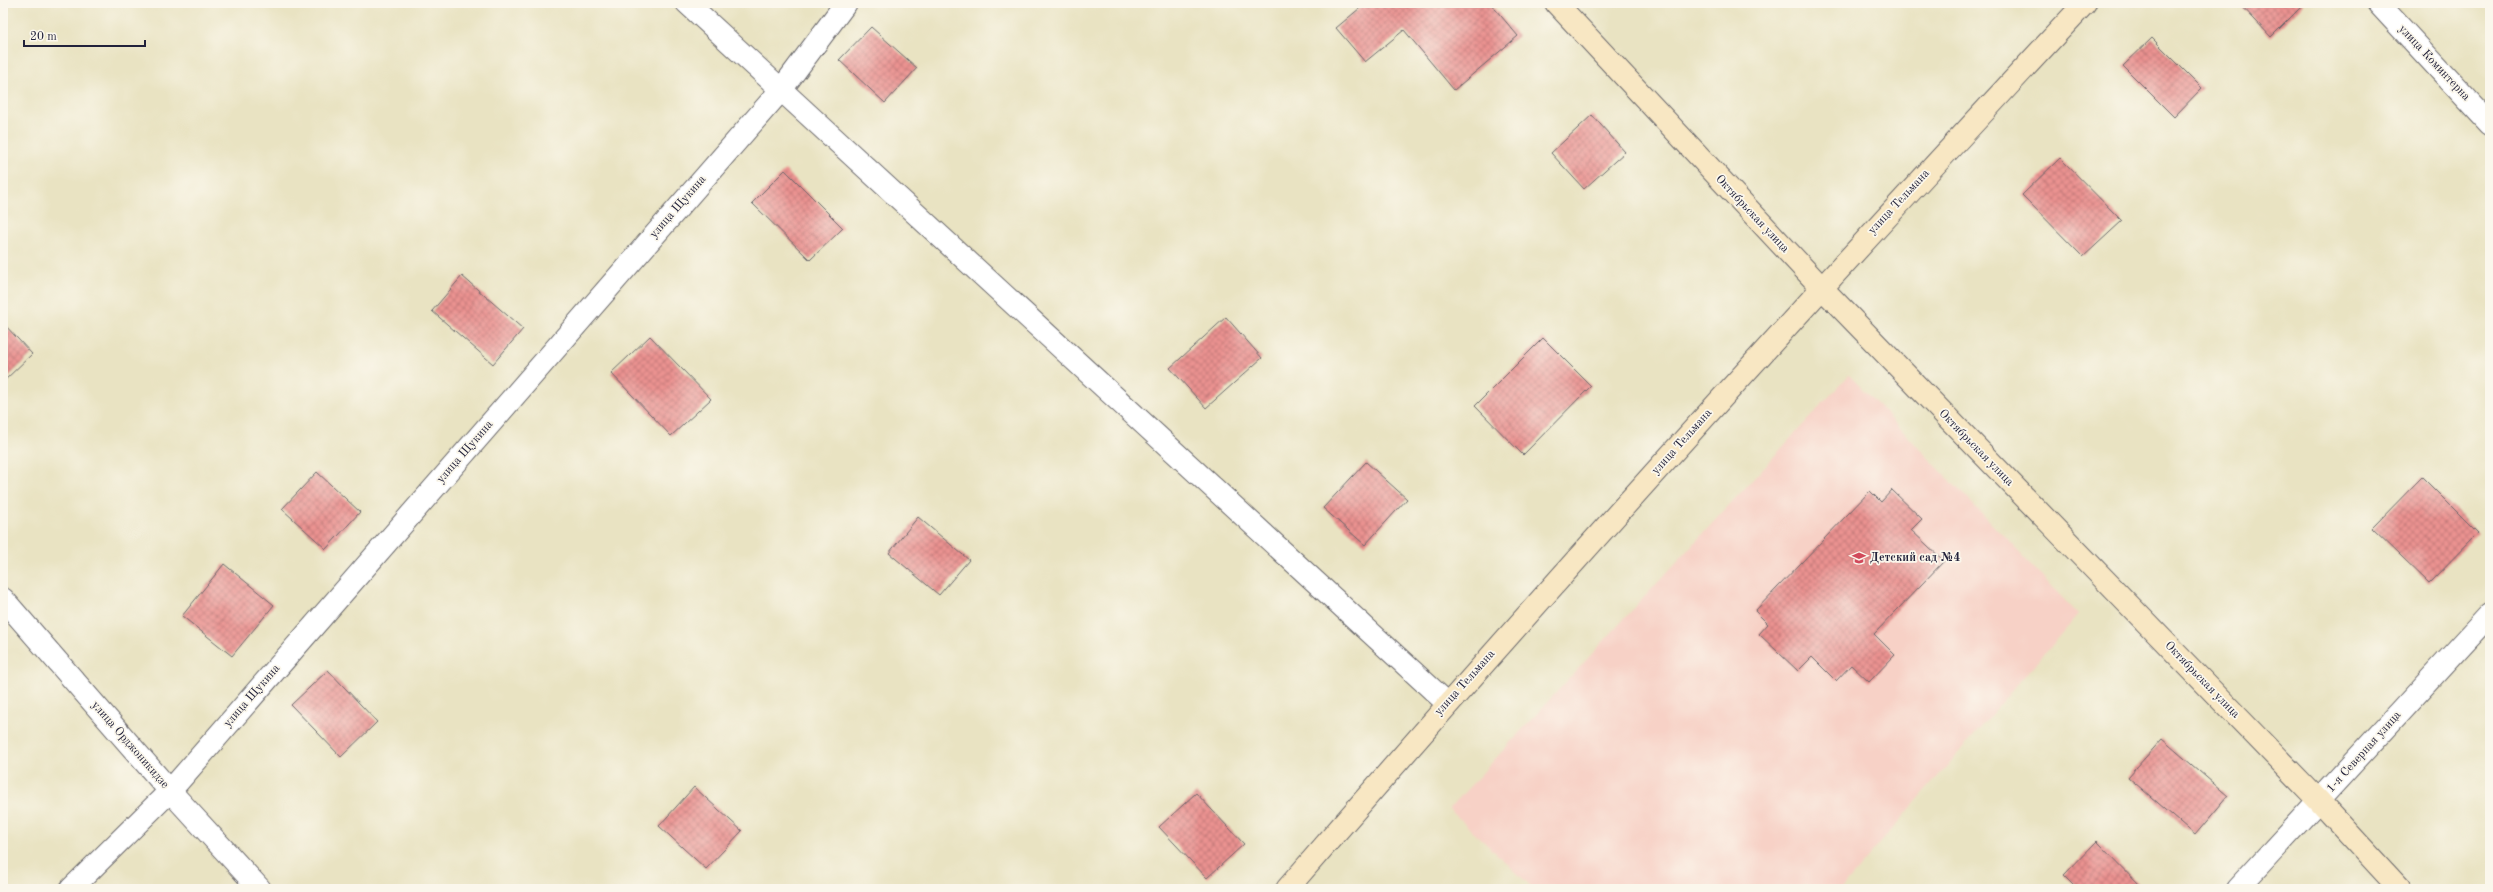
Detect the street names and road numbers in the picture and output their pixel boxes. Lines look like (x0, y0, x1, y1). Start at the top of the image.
street label: улица Коминтерна (2396, 23, 2472, 103)
street label: улица Тельмана (1866, 167, 1932, 237)
street label: улица Щукина (648, 173, 708, 241)
street label: Октябрьская улица (1713, 173, 1791, 255)
street label: улица Тельмана (1650, 407, 1715, 477)
street label: Октябрьская улица (1936, 407, 2016, 489)
street label: улица Щукина (435, 418, 495, 486)
street label: Октябрьская улица (2162, 639, 2242, 721)
street label: улица Тельмана (1433, 648, 1498, 718)
street label: улица Щукина (222, 662, 282, 730)
street label: улица Орджоникидзе (89, 699, 171, 791)
street label: 1-я Северная улица (2324, 709, 2404, 795)

